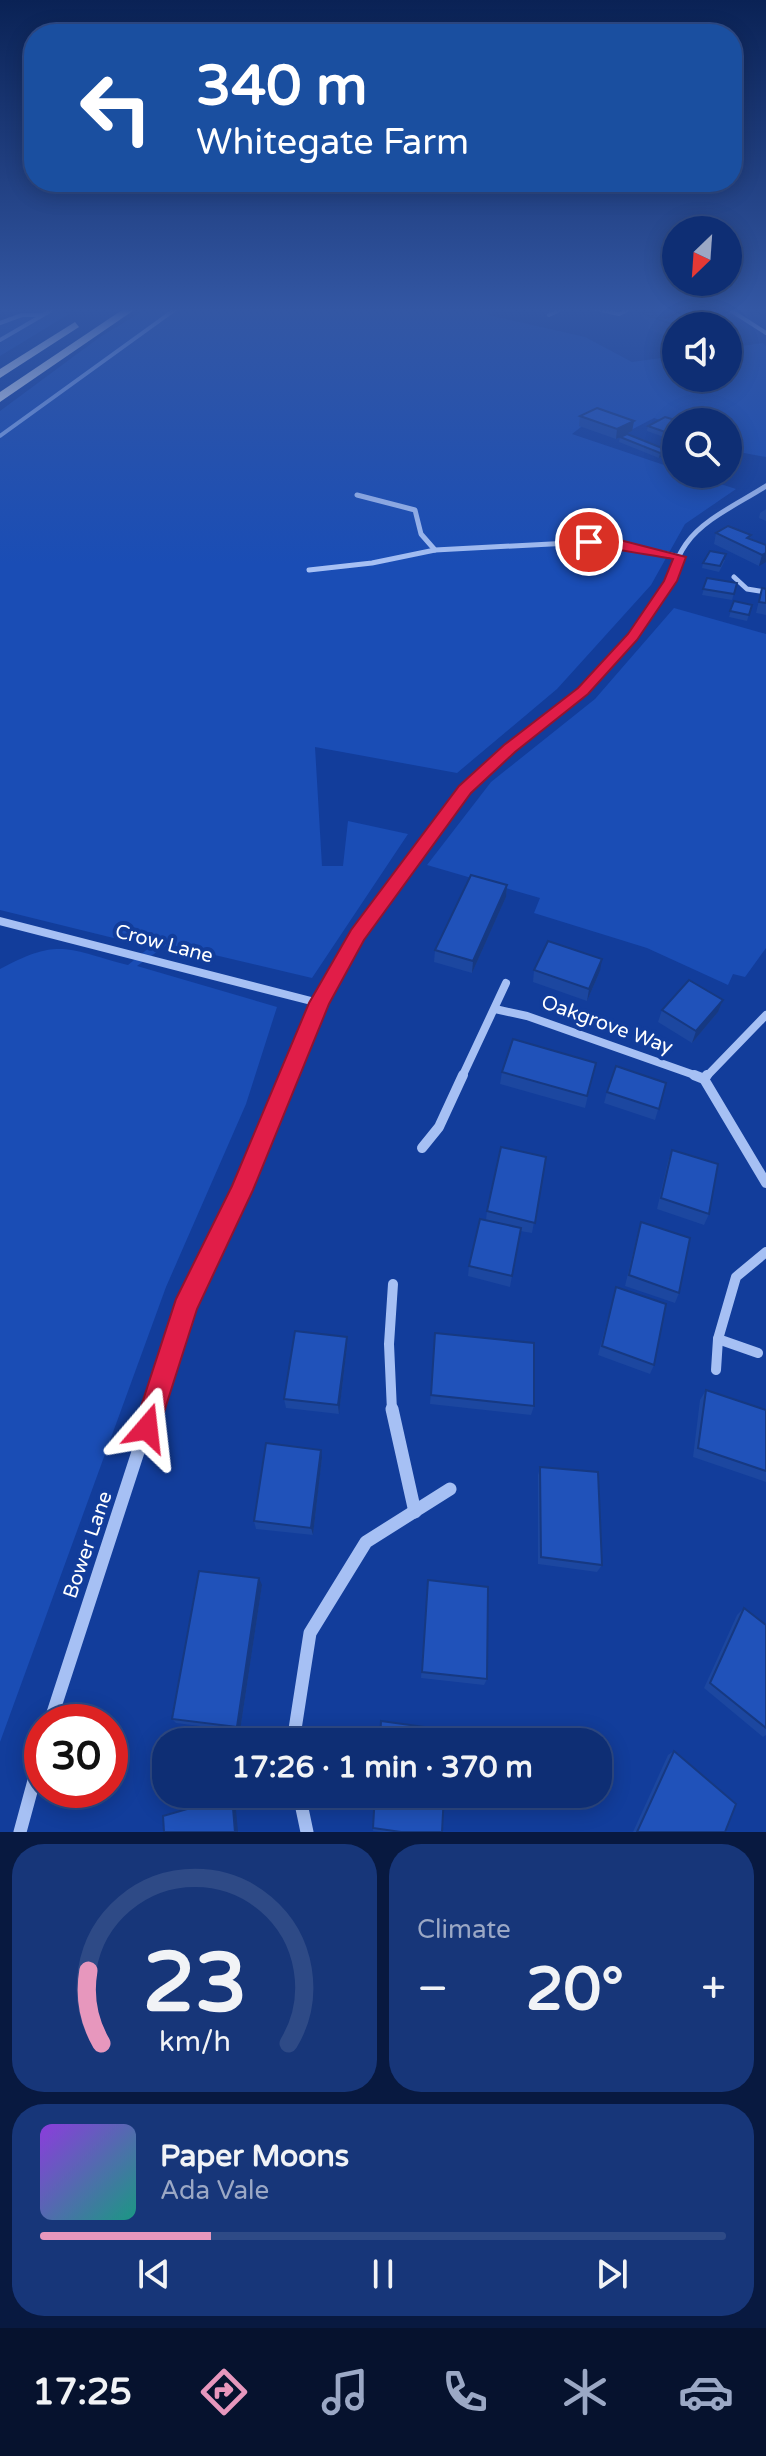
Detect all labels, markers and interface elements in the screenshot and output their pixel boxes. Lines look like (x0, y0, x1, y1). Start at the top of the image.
text: 340 m (196, 53, 367, 120)
icon: left (64, 56, 168, 160)
text: Whitegate Farm (196, 121, 469, 164)
north arrow (662, 216, 742, 296)
map controls (662, 216, 742, 488)
button: sound (662, 312, 742, 392)
button: search (662, 408, 742, 488)
pin (555, 508, 623, 576)
icon: arrive (567, 520, 611, 564)
street label: Crow Lane (112, 919, 216, 969)
street label: Oakgrove Way (538, 990, 676, 1060)
position arrow (105, 1386, 189, 1470)
street label: Bower Lane (58, 1488, 118, 1602)
speed limit sign: 30 (24, 1704, 128, 1808)
text: 17:26 · 1 min · 370 m (231, 1749, 533, 1786)
text: Climate (417, 1914, 511, 1945)
text: 23 (142, 1934, 247, 2034)
text: 20° (526, 1954, 624, 2026)
text: − (417, 1963, 448, 2016)
text: + (701, 1963, 726, 2016)
text: km/h (159, 2025, 230, 2059)
text: Paper Moons (160, 2138, 349, 2175)
text: Ada Vale (160, 2175, 269, 2206)
icon: previous (132, 2252, 176, 2296)
icon: pause (361, 2252, 405, 2296)
icon: next (590, 2252, 634, 2296)
icon: directions (196, 2364, 252, 2420)
icon: music (317, 2364, 373, 2420)
icon: phone (437, 2364, 493, 2420)
icon: climate (557, 2364, 613, 2420)
icon: car (678, 2364, 734, 2420)
text: 17:25 (32, 2371, 132, 2414)

